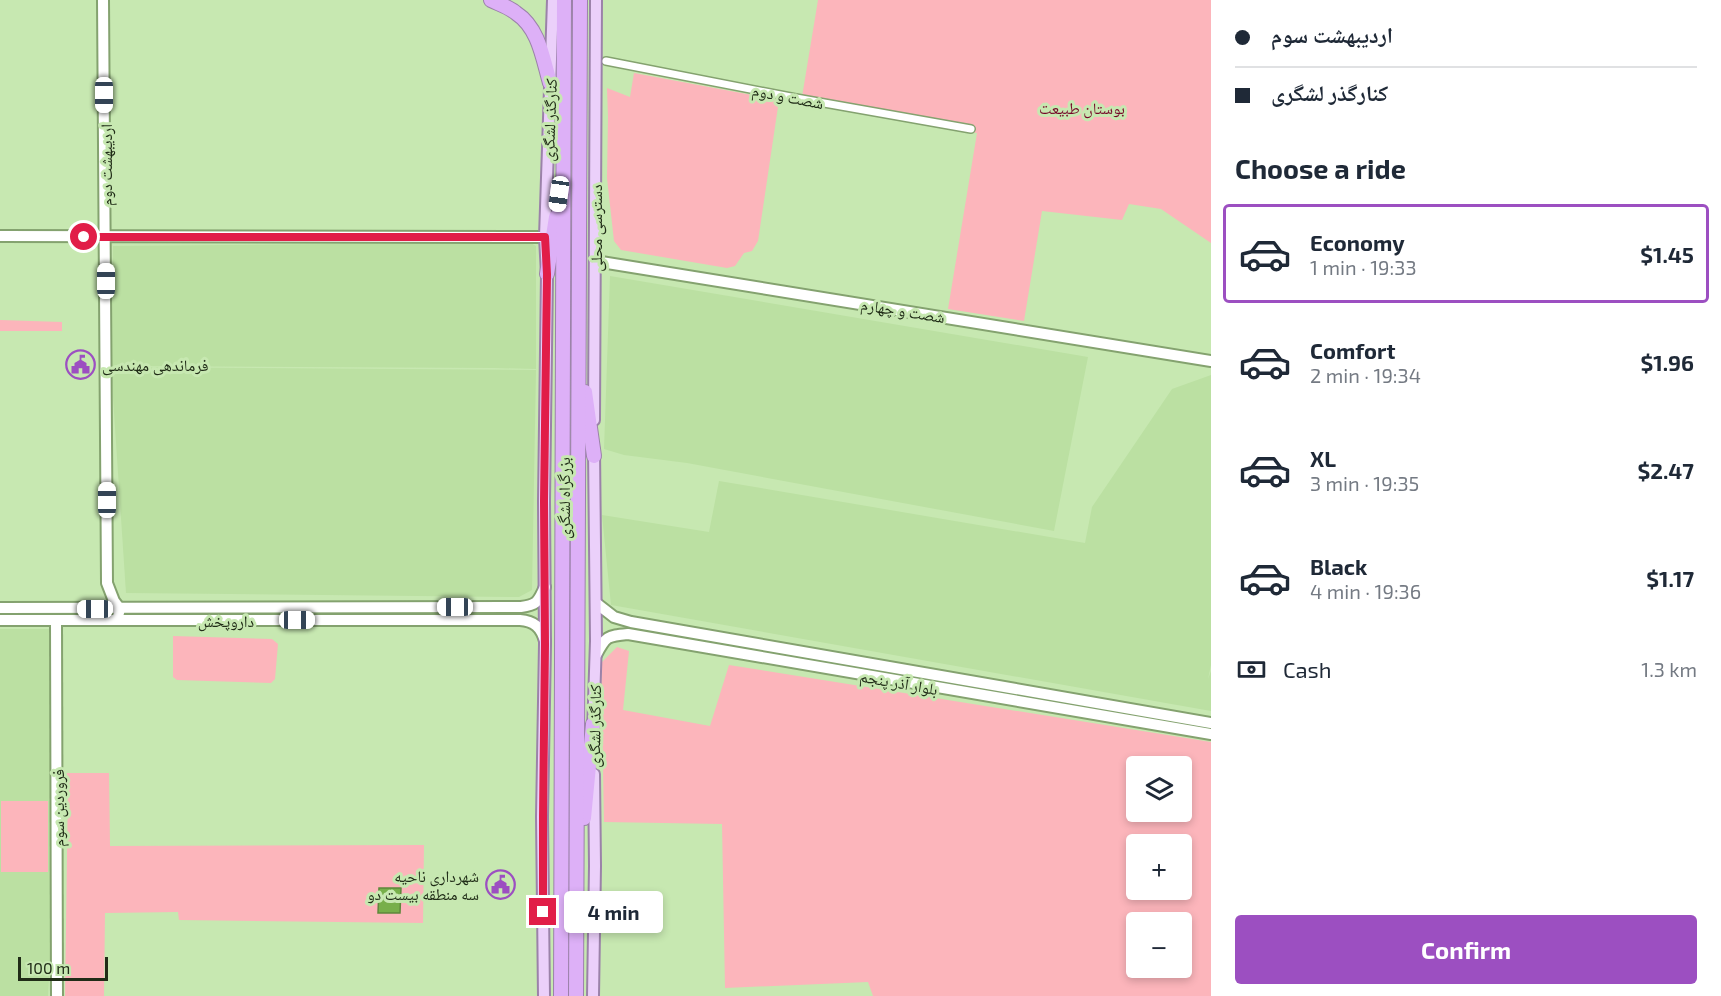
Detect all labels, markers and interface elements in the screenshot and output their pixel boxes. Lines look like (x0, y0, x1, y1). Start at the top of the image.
text: اردیبهشت سوم (1271, 21, 1393, 47)
car (95, 77, 113, 113)
street label: کنارگذر لشگری (538, 78, 562, 162)
text: کنارگذر لشگری (1271, 79, 1388, 105)
street label: شصت و دوم (750, 80, 825, 114)
park label: بوستان طبیعت (1039, 98, 1125, 119)
street label: اردیبهشت دوم (96, 124, 117, 206)
text: Choose a ride (1235, 152, 1406, 184)
car (548, 175, 570, 213)
street label: دسترسی محلی (586, 184, 607, 272)
route start (70, 223, 97, 250)
icon: car (1238, 227, 1292, 281)
text: Economy (1310, 229, 1405, 255)
text: $1.45 (1640, 241, 1694, 267)
text: 1 min · 19:33 (1310, 255, 1417, 279)
car (97, 263, 115, 299)
street label: شصت و چهارم (859, 294, 946, 328)
icon: car (1238, 335, 1292, 389)
text: Comfort (1310, 337, 1395, 363)
public building icon: فرماندهی مهندسی (65, 348, 97, 380)
text: $1.96 (1640, 349, 1694, 375)
place label: فرماندهی مهندسی (102, 355, 208, 376)
text: 2 min · 19:34 (1310, 363, 1421, 387)
icon: car (1238, 443, 1292, 497)
text: XL (1310, 445, 1336, 471)
street label: بزرگراه لشگری (554, 457, 575, 539)
text: $2.47 (1638, 457, 1694, 483)
text: 3 min · 19:35 (1310, 471, 1419, 495)
car (98, 482, 116, 518)
icon: car (1238, 551, 1292, 605)
text: Black (1310, 553, 1367, 579)
text: $1.17 (1646, 565, 1694, 591)
text: 4 min · 19:36 (1310, 579, 1421, 603)
car (437, 598, 473, 616)
car (77, 600, 113, 618)
street label: داروپخش (198, 611, 254, 632)
car (279, 611, 315, 629)
icon: cash (1235, 653, 1268, 686)
text: Cash (1283, 656, 1332, 682)
text: 1.3 km (1641, 657, 1697, 681)
street label: بلوار آذر پنجم (858, 666, 939, 700)
street label: کنارگذر لشگری (584, 684, 606, 768)
map controls (1126, 756, 1192, 978)
button: layers (1126, 756, 1192, 822)
street label: فروردین سوم (48, 769, 69, 847)
button: + (1126, 834, 1192, 900)
place label: شهرداری ناحیه سه منطقه بیست دو (367, 866, 479, 904)
public building icon: شهرداری ناحیه سه منطقه بیست دو (484, 868, 516, 900)
callout: 4 min (564, 891, 663, 933)
route end (529, 898, 556, 925)
text: 4 min (587, 900, 640, 924)
button: − (1126, 912, 1192, 978)
button: Confirm (1235, 915, 1697, 984)
scale bar (18, 954, 108, 982)
text: 100 m (27, 958, 70, 977)

